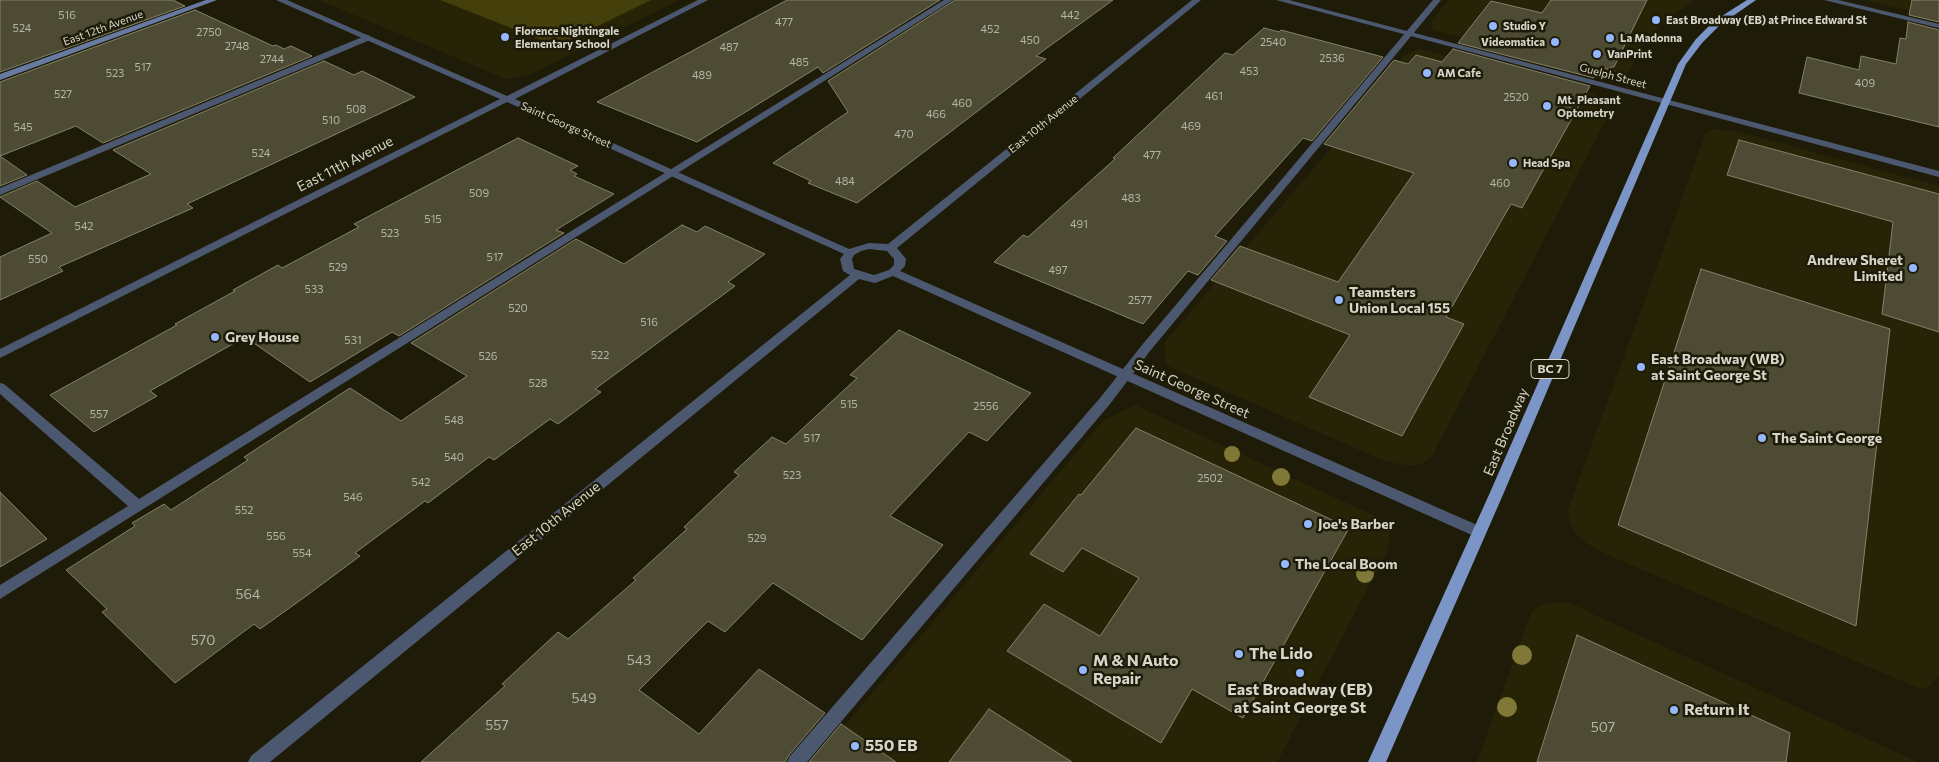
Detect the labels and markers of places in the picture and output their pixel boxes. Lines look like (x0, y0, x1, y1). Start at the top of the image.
place label: East Broadway (EB) at Prince Edward St (1666, 13, 1867, 27)
marker: East Broadway (EB) at Prince Edward St (1650, 14, 1662, 26)
place label: Studio Y (1503, 19, 1546, 33)
marker: Studio Y (1487, 20, 1499, 32)
place label: Florence Nightingale Elementary School (515, 24, 619, 50)
marker: Florence Nightingale Elementary School (499, 31, 511, 43)
place label: La Madonna (1620, 31, 1682, 45)
marker: La Madonna (1604, 32, 1616, 44)
place label: Videomatica (1481, 35, 1545, 49)
marker: Videomatica (1549, 36, 1561, 48)
place label: VanPrint (1607, 47, 1652, 61)
marker: VanPrint (1591, 48, 1603, 60)
place label: AM Cafe (1437, 66, 1481, 80)
marker: AM Cafe (1421, 67, 1433, 79)
place label: Mt. Pleasant Optometry (1557, 93, 1621, 119)
marker: Mt. Pleasant Optometry (1541, 100, 1553, 112)
place label: Head Spa (1523, 156, 1570, 170)
marker: Head Spa (1507, 157, 1519, 169)
place label: Andrew Sheret Limited (1807, 252, 1903, 284)
marker: Andrew Sheret Limited (1907, 262, 1919, 274)
place label: Teamsters Union Local 155 (1349, 284, 1450, 316)
marker: Teamsters Union Local 155 (1333, 294, 1345, 306)
place label: Grey House (225, 329, 299, 345)
marker: Grey House (209, 331, 221, 343)
place label: East Broadway (WB) at Saint George St (1651, 351, 1785, 384)
marker: East Broadway (WB) at Saint George St (1635, 361, 1647, 373)
place label: The Saint George (1772, 430, 1882, 446)
marker: The Saint George (1756, 432, 1768, 444)
place label: Joe's Barber (1318, 516, 1394, 532)
marker: Joe's Barber (1302, 518, 1314, 530)
place label: The Local Boom (1295, 556, 1398, 572)
marker: The Local Boom (1279, 558, 1291, 570)
place label: The Lido (1249, 644, 1313, 664)
marker: The Lido (1233, 648, 1245, 660)
place label: M & N Auto Repair (1093, 651, 1179, 689)
marker: M & N Auto Repair (1077, 664, 1089, 676)
marker: East Broadway (EB) at Saint George St (1294, 667, 1306, 679)
place label: East Broadway (EB) at Saint George St (1227, 680, 1373, 718)
place label: Return It (1684, 700, 1749, 720)
marker: Return It (1668, 704, 1680, 716)
place label: 550 EB (865, 736, 917, 756)
marker: 550 EB (849, 740, 861, 752)

